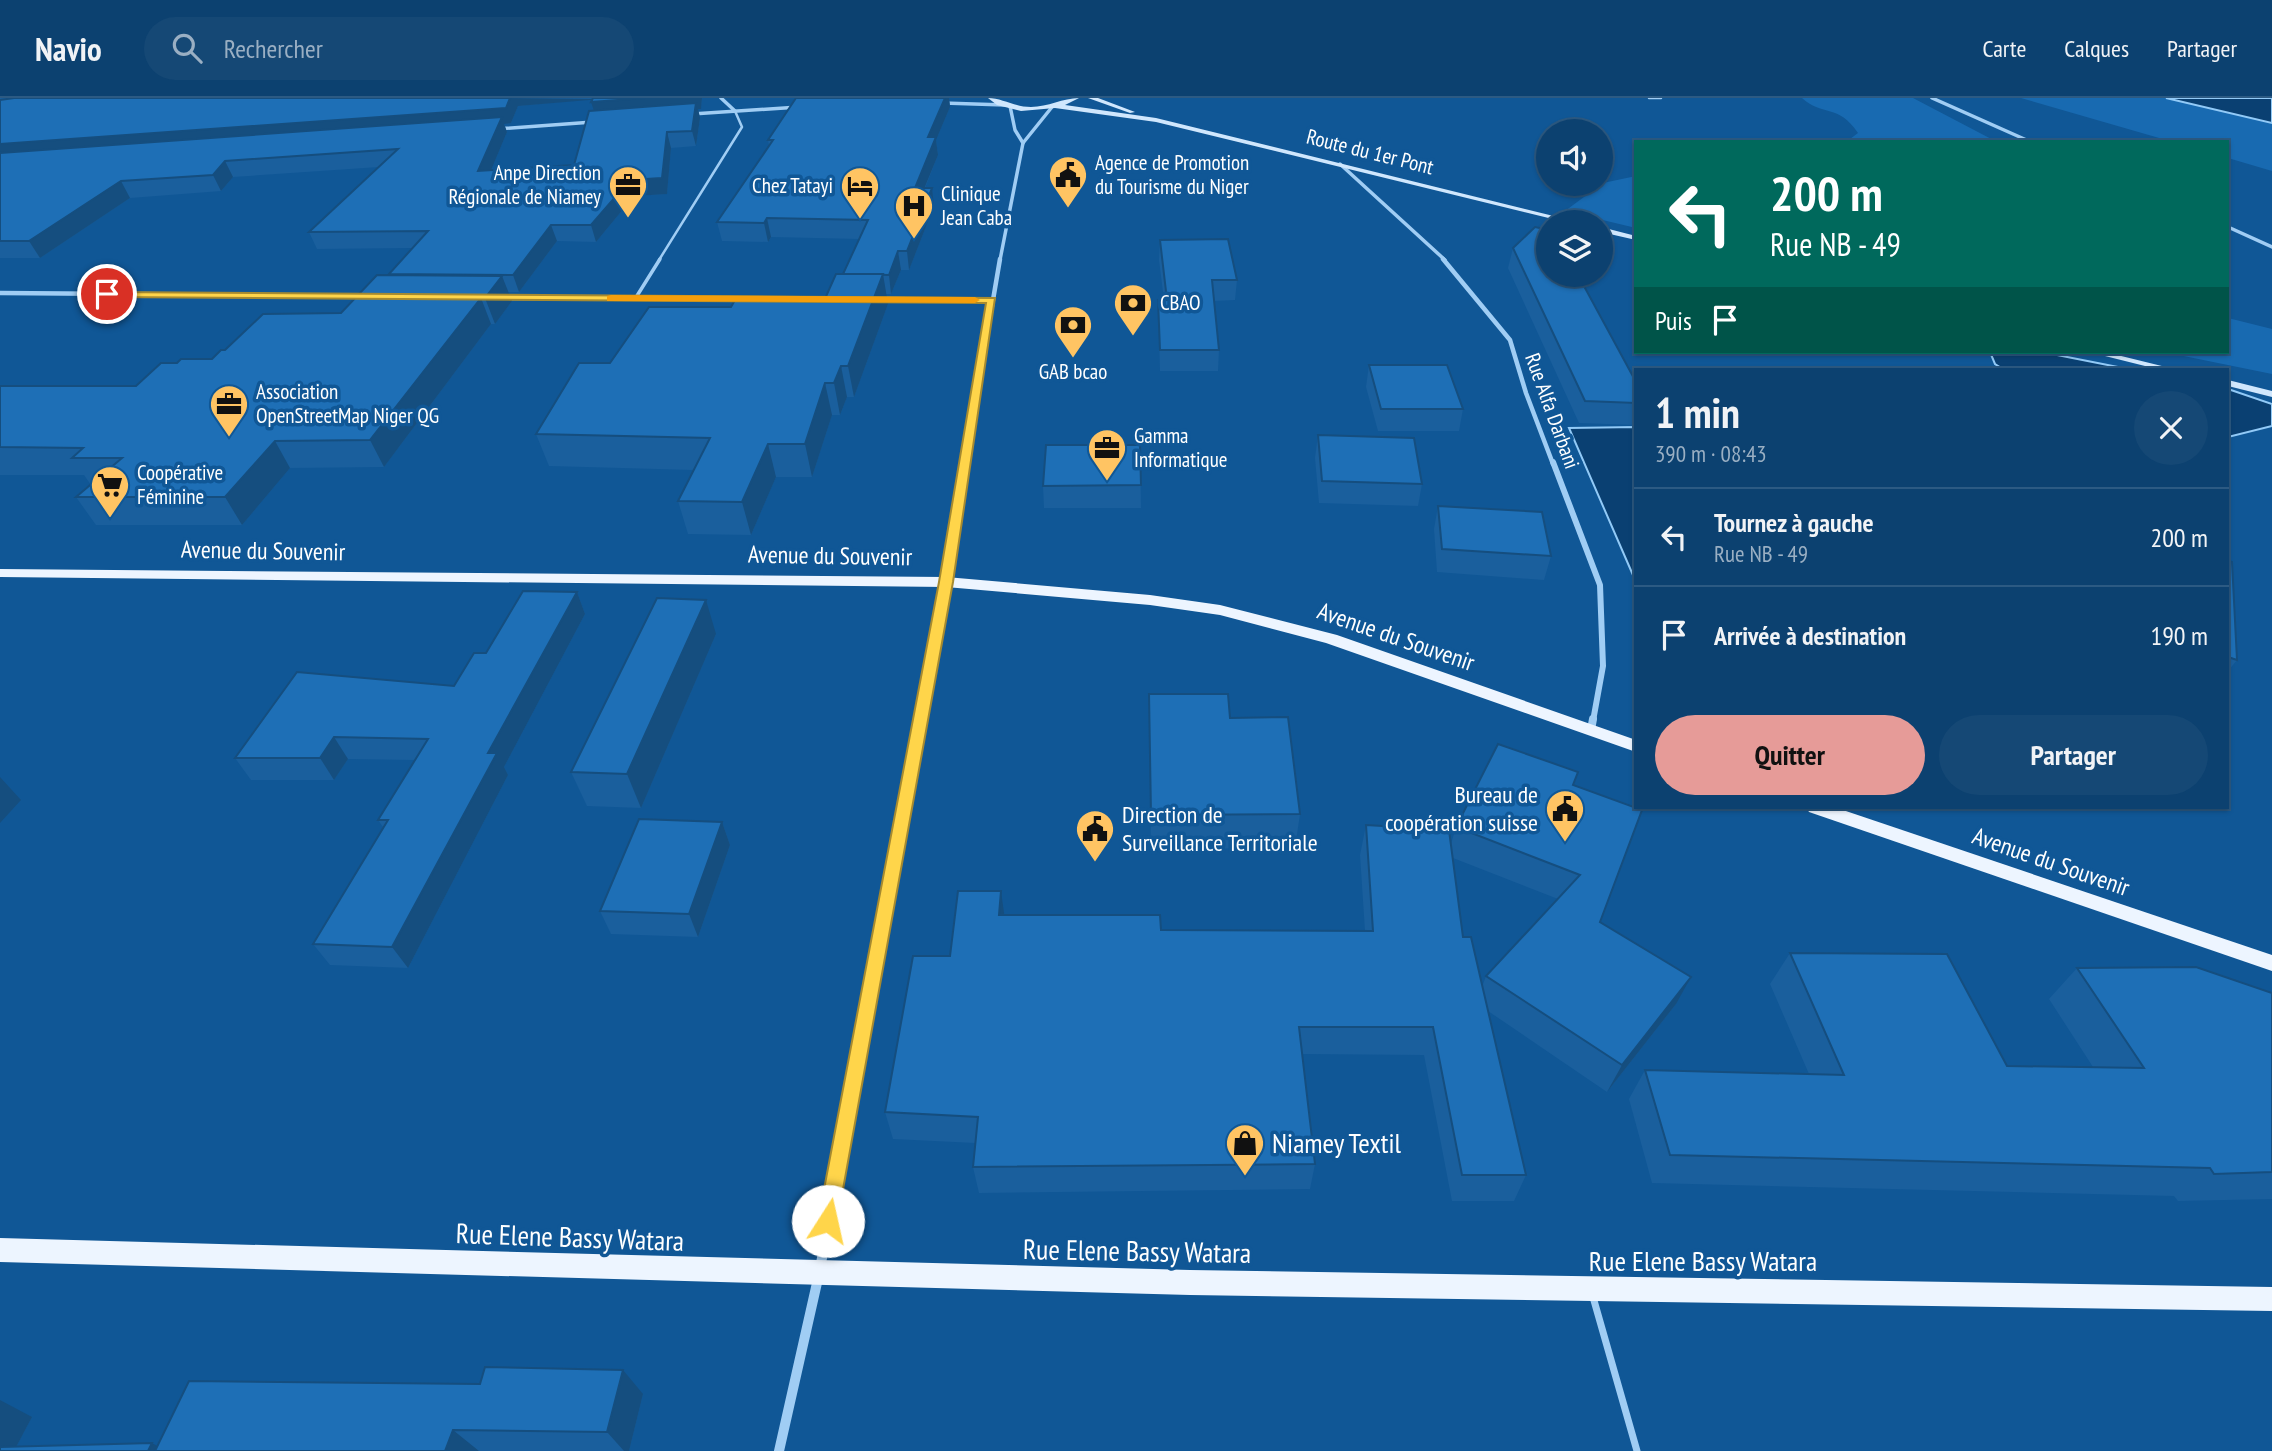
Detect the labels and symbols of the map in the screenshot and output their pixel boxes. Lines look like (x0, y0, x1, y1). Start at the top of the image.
street label: Route du 1er Pont (1304, 123, 1437, 180)
place label: Agence de Promotion du Tourisme du Niger (1095, 149, 1249, 200)
public building icon: Agence de Promotion du Tourisme du Niger (1047, 154, 1089, 209)
place label: Anpe Direction Régionale de Niamey (449, 159, 601, 210)
office icon: Anpe Direction Régionale de Niamey (607, 164, 649, 219)
hotel icon: Chez Tatayi (839, 165, 881, 220)
place label: Chez Tatayi (752, 172, 833, 199)
place label: Clinique Jean Caba (940, 180, 1012, 231)
hospital icon: Clinique Jean Caba (893, 185, 935, 240)
pin (77, 264, 137, 324)
bank icon: CBAO (1112, 282, 1154, 337)
place label: CBAO (1160, 289, 1201, 316)
bank icon: GAB bcao (1052, 304, 1094, 359)
street label: Rue Alfa Darbani (1519, 349, 1586, 472)
place label: GAB bcao (1039, 358, 1107, 385)
place label: Association OpenStreetMap Niger QG (256, 378, 439, 429)
office icon: Association OpenStreetMap Niger QG (208, 383, 250, 438)
place label: Gamma Informatique (1134, 422, 1227, 473)
office icon: Gamma Informatique (1086, 427, 1128, 482)
place label: Coopérative Féminine (137, 459, 223, 510)
supermarket icon: Coopérative Féminine (89, 464, 131, 519)
street label: Avenue du Souvenir (181, 534, 346, 567)
street label: Avenue du Souvenir (748, 539, 913, 572)
street label: Avenue du Souvenir (1313, 595, 1479, 678)
place label: Bureau de coopération suisse (1385, 779, 1538, 838)
public building icon: Bureau de coopération suisse (1544, 788, 1586, 843)
place label: Direction de Surveillance Territoriale (1122, 799, 1318, 858)
public building icon: Direction de Surveillance Territoriale (1074, 808, 1116, 863)
street label: Avenue du Souvenir (1968, 820, 2134, 903)
shop icon: Niamey Textil (1224, 1122, 1266, 1177)
place label: Niamey Textil (1272, 1124, 1402, 1161)
position arrow (791, 1184, 865, 1258)
street label: Rue Elene Bassy Watara (455, 1214, 685, 1259)
street label: Rue Elene Bassy Watara (1023, 1230, 1251, 1271)
street label: Rue Elene Bassy Watara (1589, 1242, 1817, 1279)

